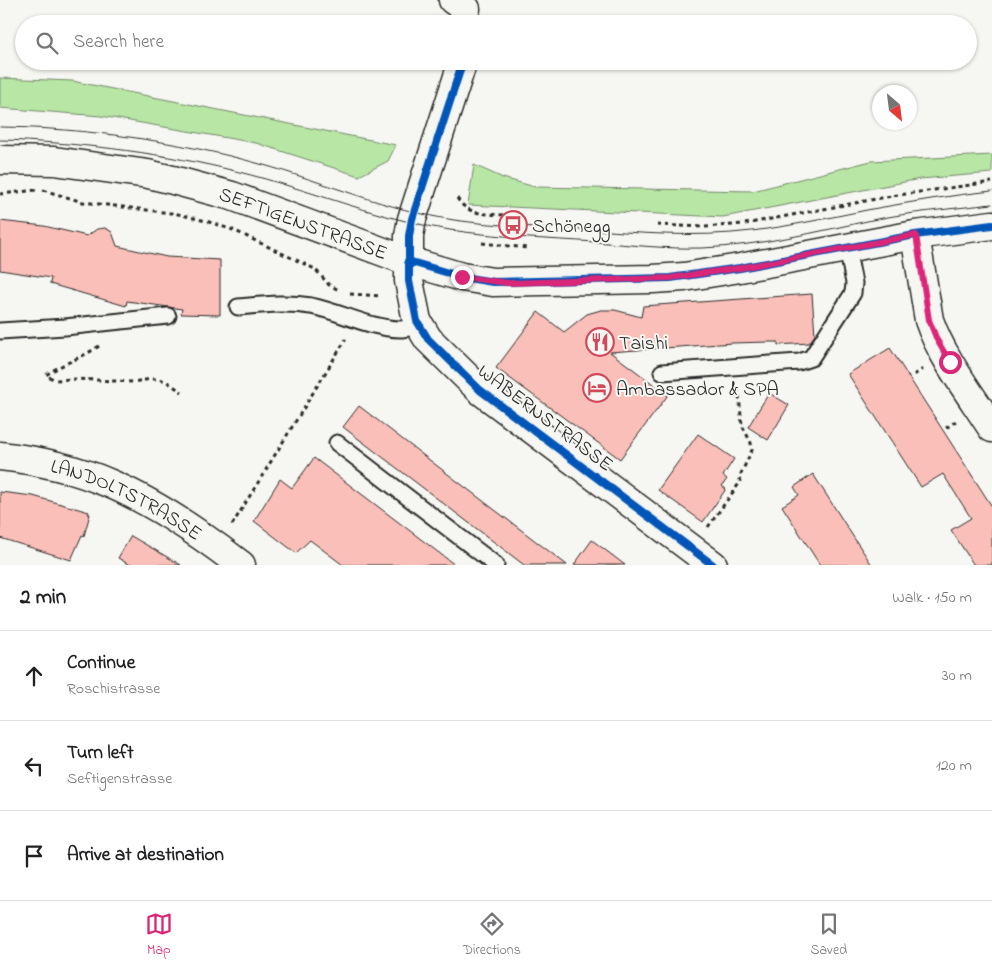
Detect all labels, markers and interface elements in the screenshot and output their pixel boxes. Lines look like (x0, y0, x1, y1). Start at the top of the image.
search box (15, 15, 977, 70)
icon: search (33, 29, 61, 57)
text: Search here (73, 29, 164, 56)
north arrow (872, 85, 917, 130)
street label: SEFTIGENSTRASSE (215, 181, 391, 269)
bus stop icon: Schönegg (498, 210, 528, 240)
place label: Schönegg (532, 213, 610, 243)
route end (451, 266, 474, 289)
restaurant icon: Taishi (585, 327, 615, 357)
place label: Taishi (619, 330, 668, 359)
route start (939, 351, 962, 374)
street label: WABERNSTRASSE (470, 358, 618, 480)
hotel icon: Ambassador & SPA (582, 373, 612, 403)
place label: Ambassador & SPA (616, 376, 779, 405)
street label: LANDOLTSTRASSE (48, 453, 207, 549)
text: 2 min (20, 583, 66, 613)
text: Walk · 150 m (892, 586, 972, 610)
text: Continue (67, 650, 135, 677)
icon: ahead (20, 662, 48, 690)
text: 30 m (942, 664, 972, 688)
text: Roschistrasse (67, 677, 160, 701)
text: Turn left (67, 740, 134, 767)
icon: left (20, 752, 48, 780)
text: 120 m (936, 754, 972, 778)
text: Seftigenstrasse (67, 767, 172, 791)
icon: arrive (20, 842, 48, 870)
text: Arrive at destination (67, 842, 224, 869)
tab: Map (145, 910, 173, 961)
tab: Directions (463, 910, 521, 961)
tab: Saved (811, 910, 847, 961)

